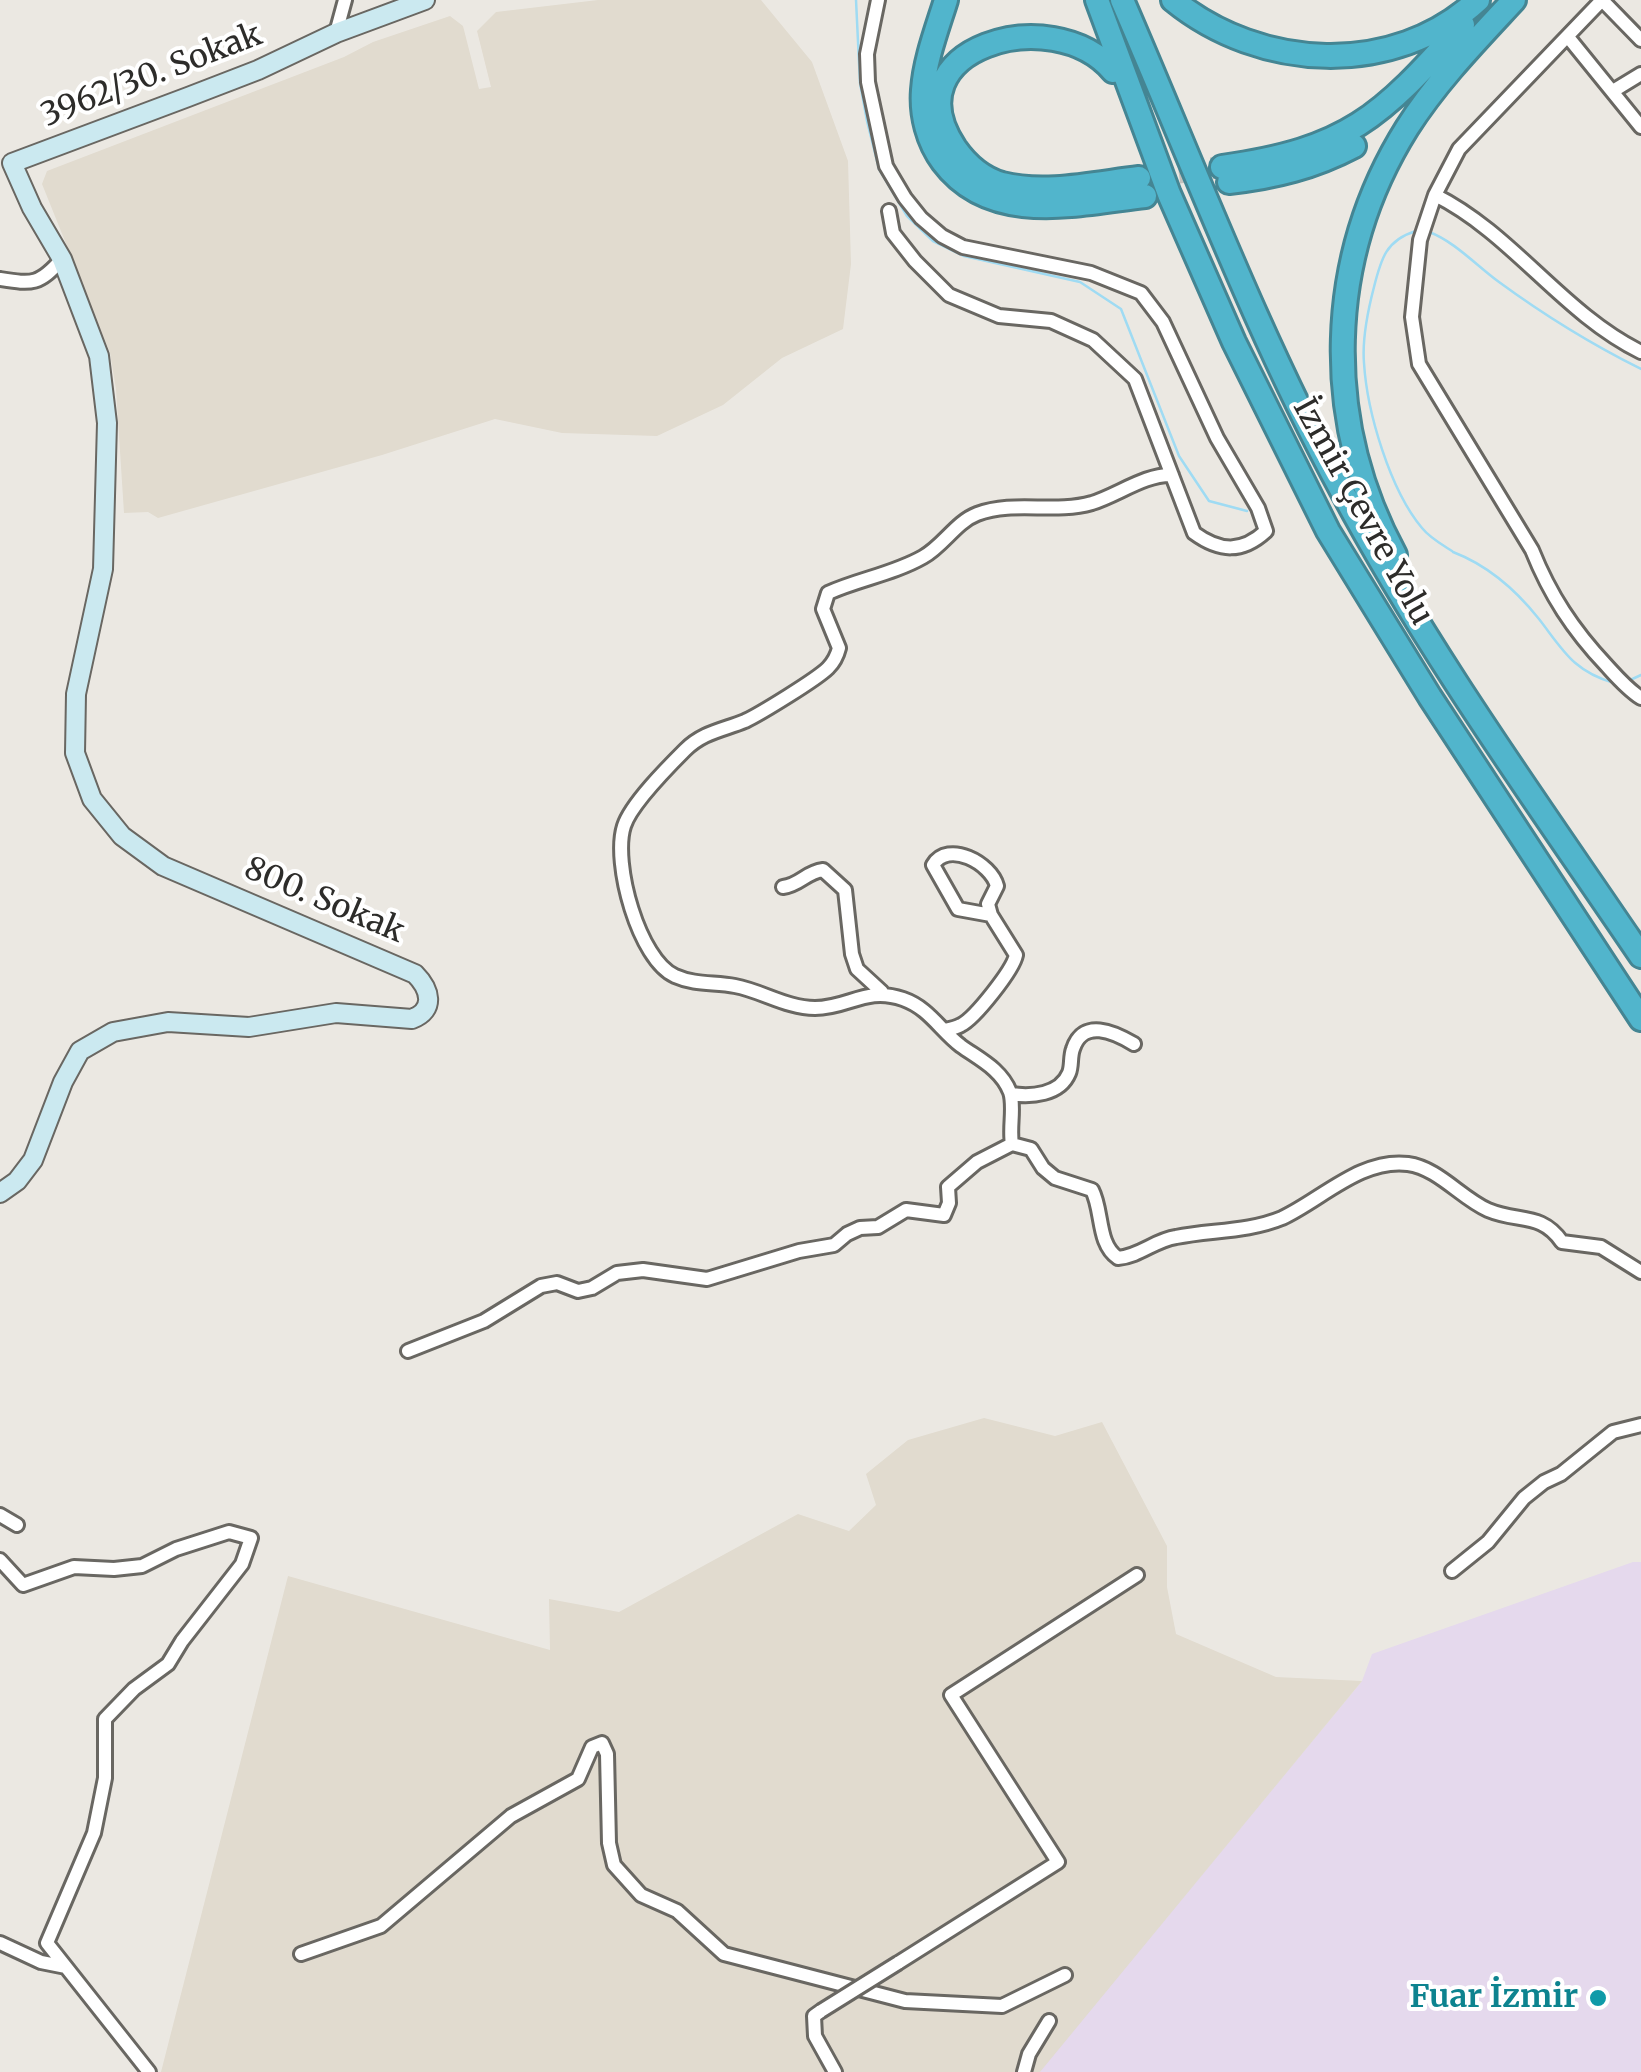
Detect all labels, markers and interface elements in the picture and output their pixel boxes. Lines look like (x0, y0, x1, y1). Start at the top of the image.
street label: 3962/30. Sokak (36, 16, 268, 136)
street label: İzmir Çevre Yolu (1284, 392, 1440, 632)
street label: 800. Sokak (238, 850, 410, 952)
place label: Fuar İzmir (1410, 1979, 1578, 2017)
marker: Fuar İzmir (1587, 1987, 1609, 2009)

